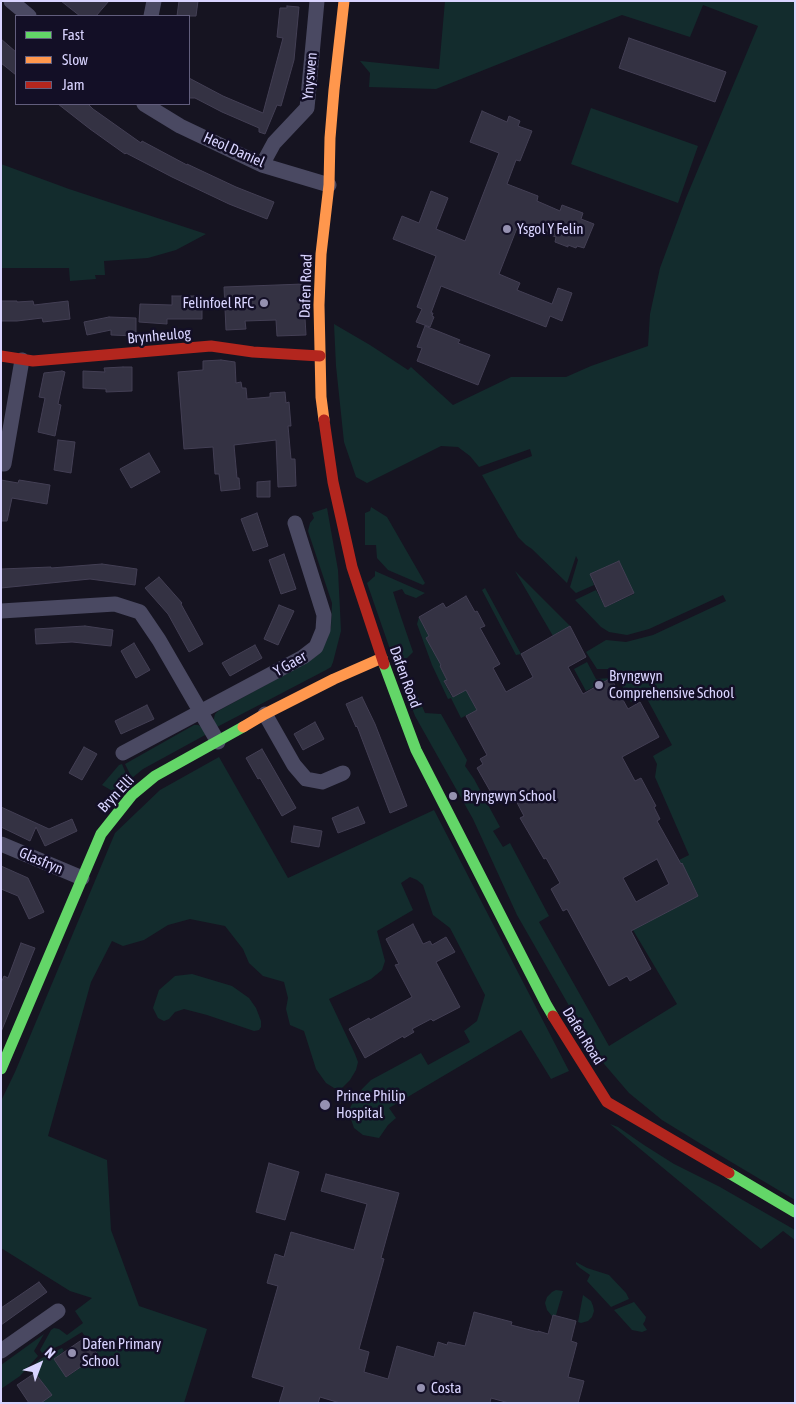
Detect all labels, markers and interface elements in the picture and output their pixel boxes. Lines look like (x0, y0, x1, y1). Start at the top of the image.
legend (15, 15, 190, 105)
text: Fast (62, 26, 84, 43)
text: Slow (62, 51, 88, 68)
street label: Ynyswen (299, 51, 321, 101)
text: Jam (62, 76, 85, 93)
street label: Heol Daniel (200, 128, 268, 172)
place label: Ysgol Y Felin (517, 220, 583, 238)
marker: Ysgol Y Felin (501, 223, 513, 235)
street label: Dafen Road (296, 254, 316, 318)
place label: Felinfoel RFC (182, 294, 254, 312)
marker: Felinfoel RFC (258, 297, 270, 309)
street label: Brynheulog (127, 324, 191, 348)
street label: Dafen Road (386, 644, 424, 710)
street label: Y Gaer (270, 647, 310, 681)
place label: Bryngwyn Comprehensive School (609, 667, 734, 702)
marker: Bryngwyn Comprehensive School (593, 679, 605, 691)
street label: Bryn Elli (94, 771, 138, 817)
place label: Bryngwyn School (463, 787, 556, 805)
marker: Bryngwyn School (447, 790, 459, 802)
street label: Glasfryn (16, 844, 66, 878)
street label: Dafen Road (558, 1004, 608, 1068)
place label: Prince Philip Hospital (336, 1087, 406, 1122)
marker: Prince Philip Hospital (318, 1098, 332, 1112)
place label: Dafen Primary School (82, 1335, 161, 1370)
north arrow (15, 1339, 65, 1389)
text: N (42, 1344, 59, 1362)
marker: Dafen Primary School (66, 1347, 78, 1359)
place label: Costa (431, 1379, 461, 1397)
marker: Costa (415, 1382, 427, 1394)

